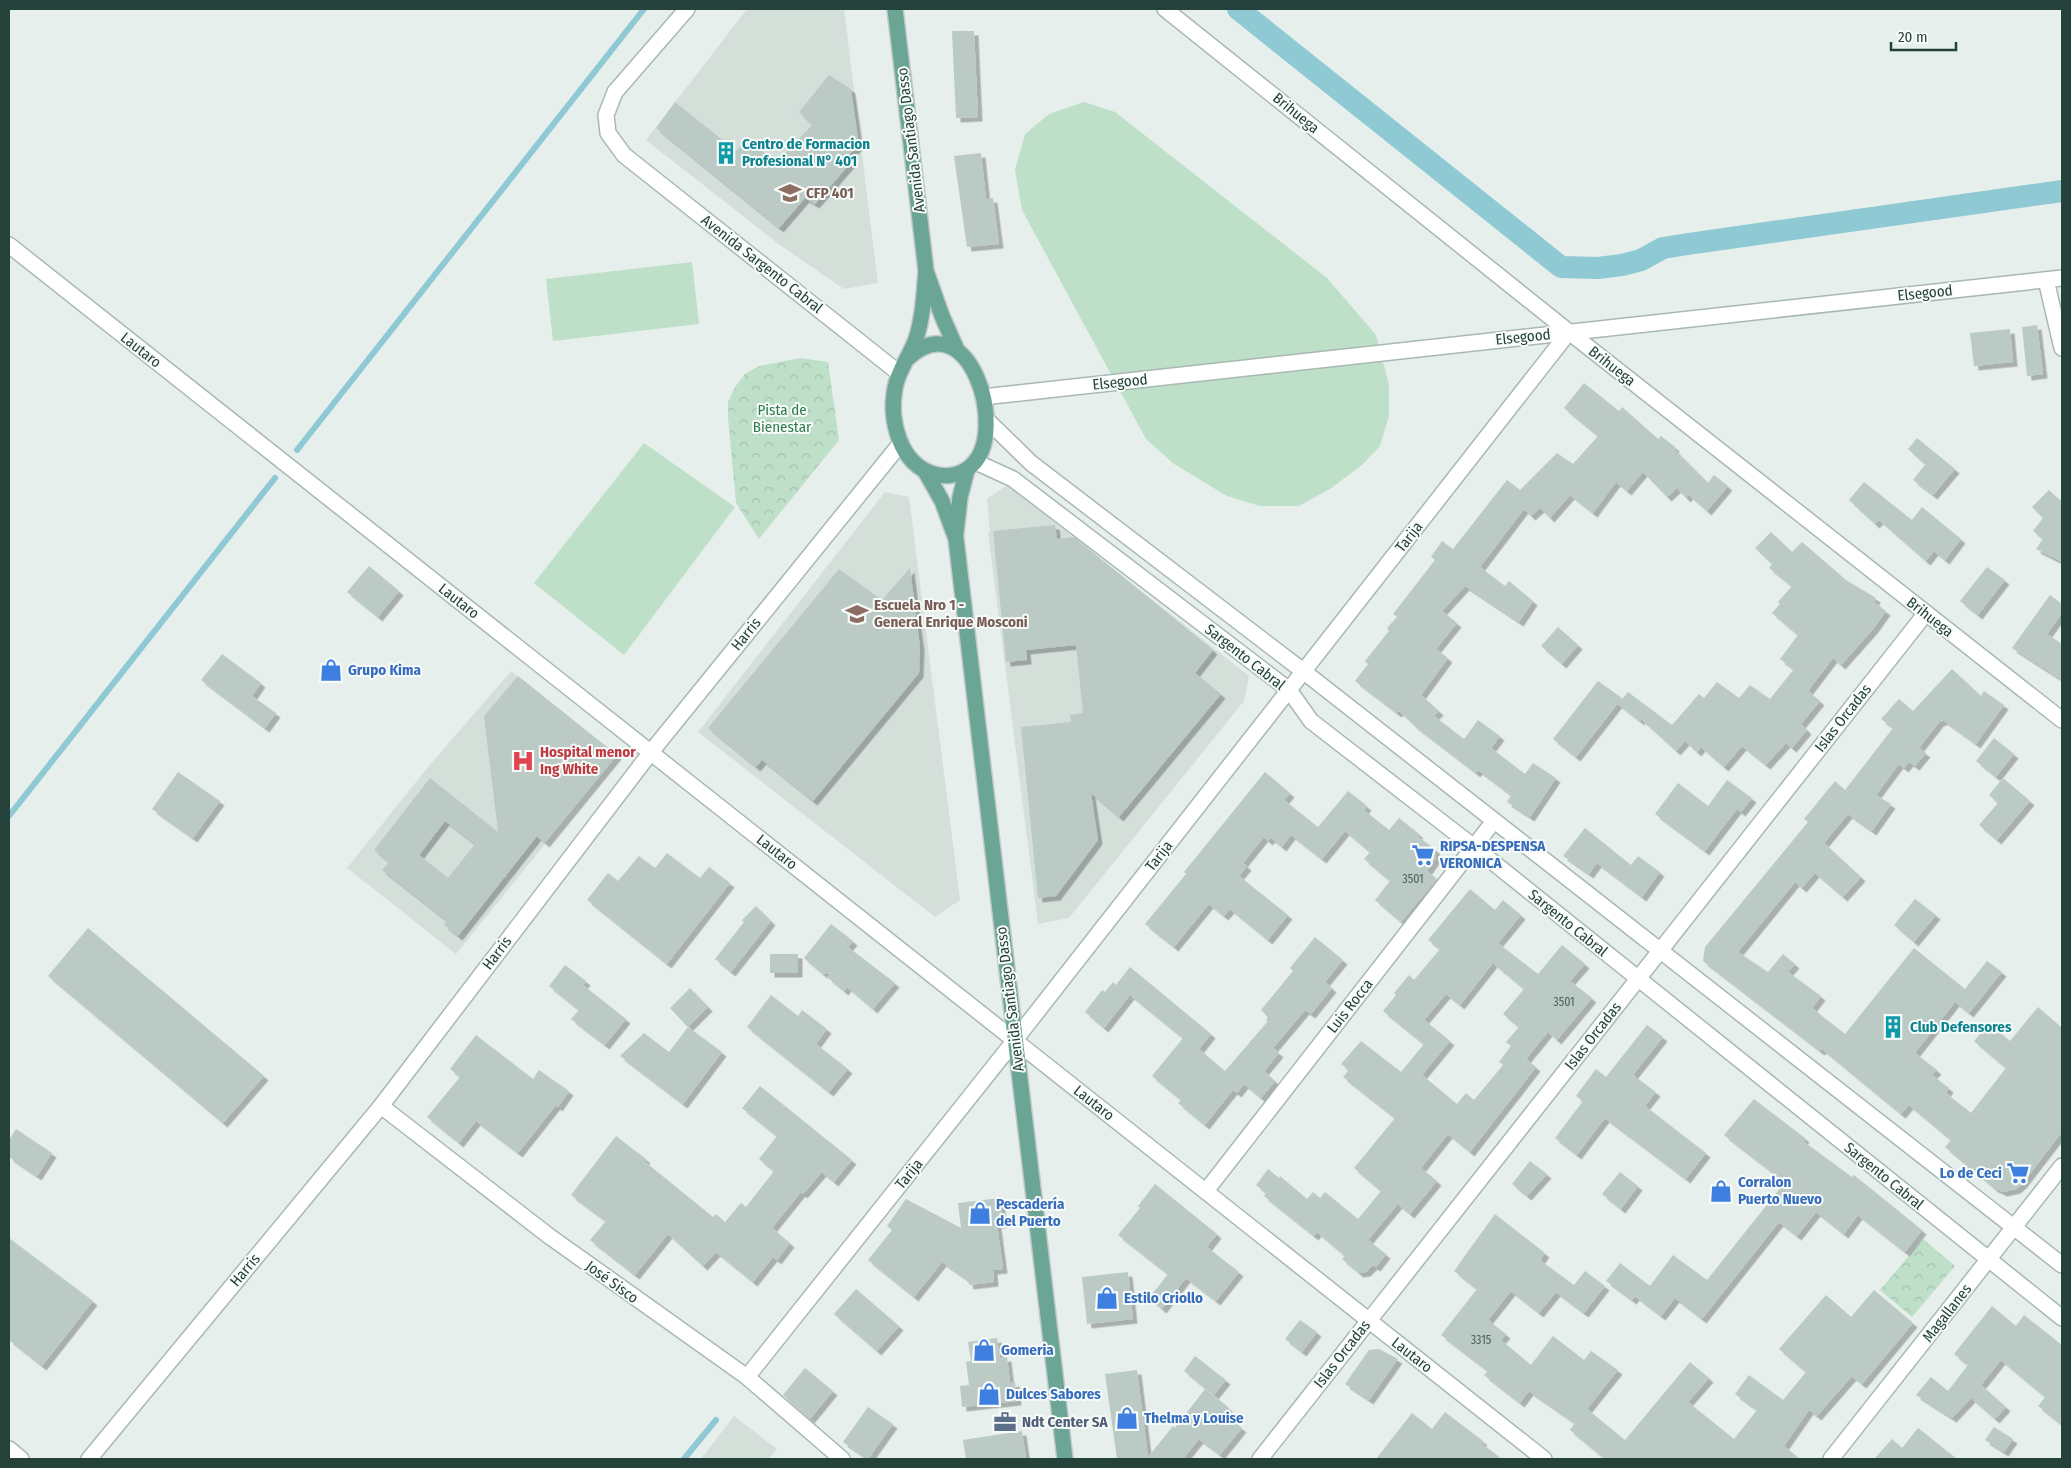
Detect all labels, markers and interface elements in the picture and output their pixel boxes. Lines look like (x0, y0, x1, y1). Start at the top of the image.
scale bar (1891, 20, 1956, 52)
text: 20 m (1898, 28, 1928, 46)
street label: Avenida Santiago Dasso (893, 66, 929, 213)
street label: Brihuega (1269, 89, 1323, 137)
place label: Centro de Formacion Profesional N° 401 (742, 135, 870, 170)
building icon: Centro de Formacion Profesional N° 401 (713, 140, 739, 166)
school or university icon: CFP 401 (777, 180, 803, 206)
place label: CFP 401 (806, 184, 854, 202)
street label: Avenida Sargento Cabral (698, 211, 826, 317)
street label: Elsegood (1897, 281, 1953, 305)
street label: Elsegood (1495, 325, 1551, 349)
street label: Lautaro (117, 329, 165, 372)
street label: Brihuega (1585, 342, 1639, 390)
street label: Elsegood (1092, 370, 1148, 394)
park label: Pista de Bienestar (753, 401, 812, 436)
street label: Tarija (1392, 518, 1426, 556)
street label: Lautaro (435, 580, 483, 623)
street label: Brihuega (1903, 593, 1957, 641)
place label: Escuela Nro 1 - General Enrique Mosconi (874, 596, 1028, 631)
school or university icon: Escuela Nro 1 - General Enrique Mosconi (844, 601, 870, 627)
street label: Harris (727, 614, 765, 654)
street label: Sargento Cabral (1201, 620, 1289, 694)
shop icon: Grupo Kima (318, 657, 344, 683)
place label: Grupo Kima (348, 661, 421, 679)
street label: Islas Orcadas (1811, 681, 1875, 755)
place label: Hospital menor Ing White (540, 743, 636, 778)
hospital icon: Hospital menor Ing White (510, 748, 536, 774)
street label: Lautaro (753, 831, 801, 874)
street label: Tarija (1142, 837, 1176, 875)
place label: RIPSA-DESPENSA VERONICA (1439, 837, 1546, 872)
supermarket icon: RIPSA-DESPENSA VERONICA (1410, 842, 1436, 868)
house number: 3501 (1402, 872, 1424, 886)
street label: Sargento Cabral (1525, 886, 1611, 960)
street label: Avenida Santiago Dasso (992, 925, 1028, 1072)
street label: Harris (479, 933, 515, 973)
street label: Luis Rocca (1323, 975, 1377, 1037)
house number: 3501 (1553, 995, 1575, 1009)
street label: Islas Orcadas (1561, 999, 1625, 1073)
building icon: Club Defensores (1880, 1014, 1906, 1040)
place label: Club Defensores (1910, 1018, 2012, 1036)
street label: Lautaro (1070, 1082, 1118, 1125)
street label: Sargento Cabral (1841, 1139, 1927, 1213)
street label: Tarija (891, 1155, 927, 1193)
supermarket icon: Lo de Ceci (2005, 1160, 2031, 1186)
place label: Lo de Ceci (1940, 1164, 2002, 1182)
place label: Corralon Puerto Nuevo (1738, 1173, 1822, 1208)
shop icon: Corralon Puerto Nuevo (1708, 1178, 1734, 1204)
place label: Pescadería del Puerto (996, 1195, 1065, 1230)
shop icon: Pescadería del Puerto (967, 1200, 993, 1226)
street label: Harris (226, 1250, 264, 1290)
street label: José Sisco (582, 1257, 642, 1307)
street label: Magallanes (1919, 1280, 1975, 1346)
shop icon: Estilo Criollo (1094, 1285, 1120, 1311)
place label: Estilo Criollo (1124, 1289, 1203, 1307)
street label: Islas Orcadas (1310, 1317, 1374, 1391)
house number: 3315 (1471, 1333, 1492, 1347)
street label: Lautaro (1388, 1334, 1436, 1377)
shop icon: Gomeria (971, 1337, 997, 1363)
place label: Gomeria (1001, 1341, 1054, 1359)
shop icon: Dulces Sabores (976, 1381, 1002, 1407)
place label: Dulces Sabores (1006, 1385, 1101, 1403)
shop icon: Thelma y Louise (1114, 1405, 1140, 1431)
office icon: Ndt Center SA (992, 1409, 1018, 1435)
place label: Thelma y Louise (1144, 1409, 1244, 1427)
place label: Ndt Center SA (1022, 1413, 1109, 1431)

